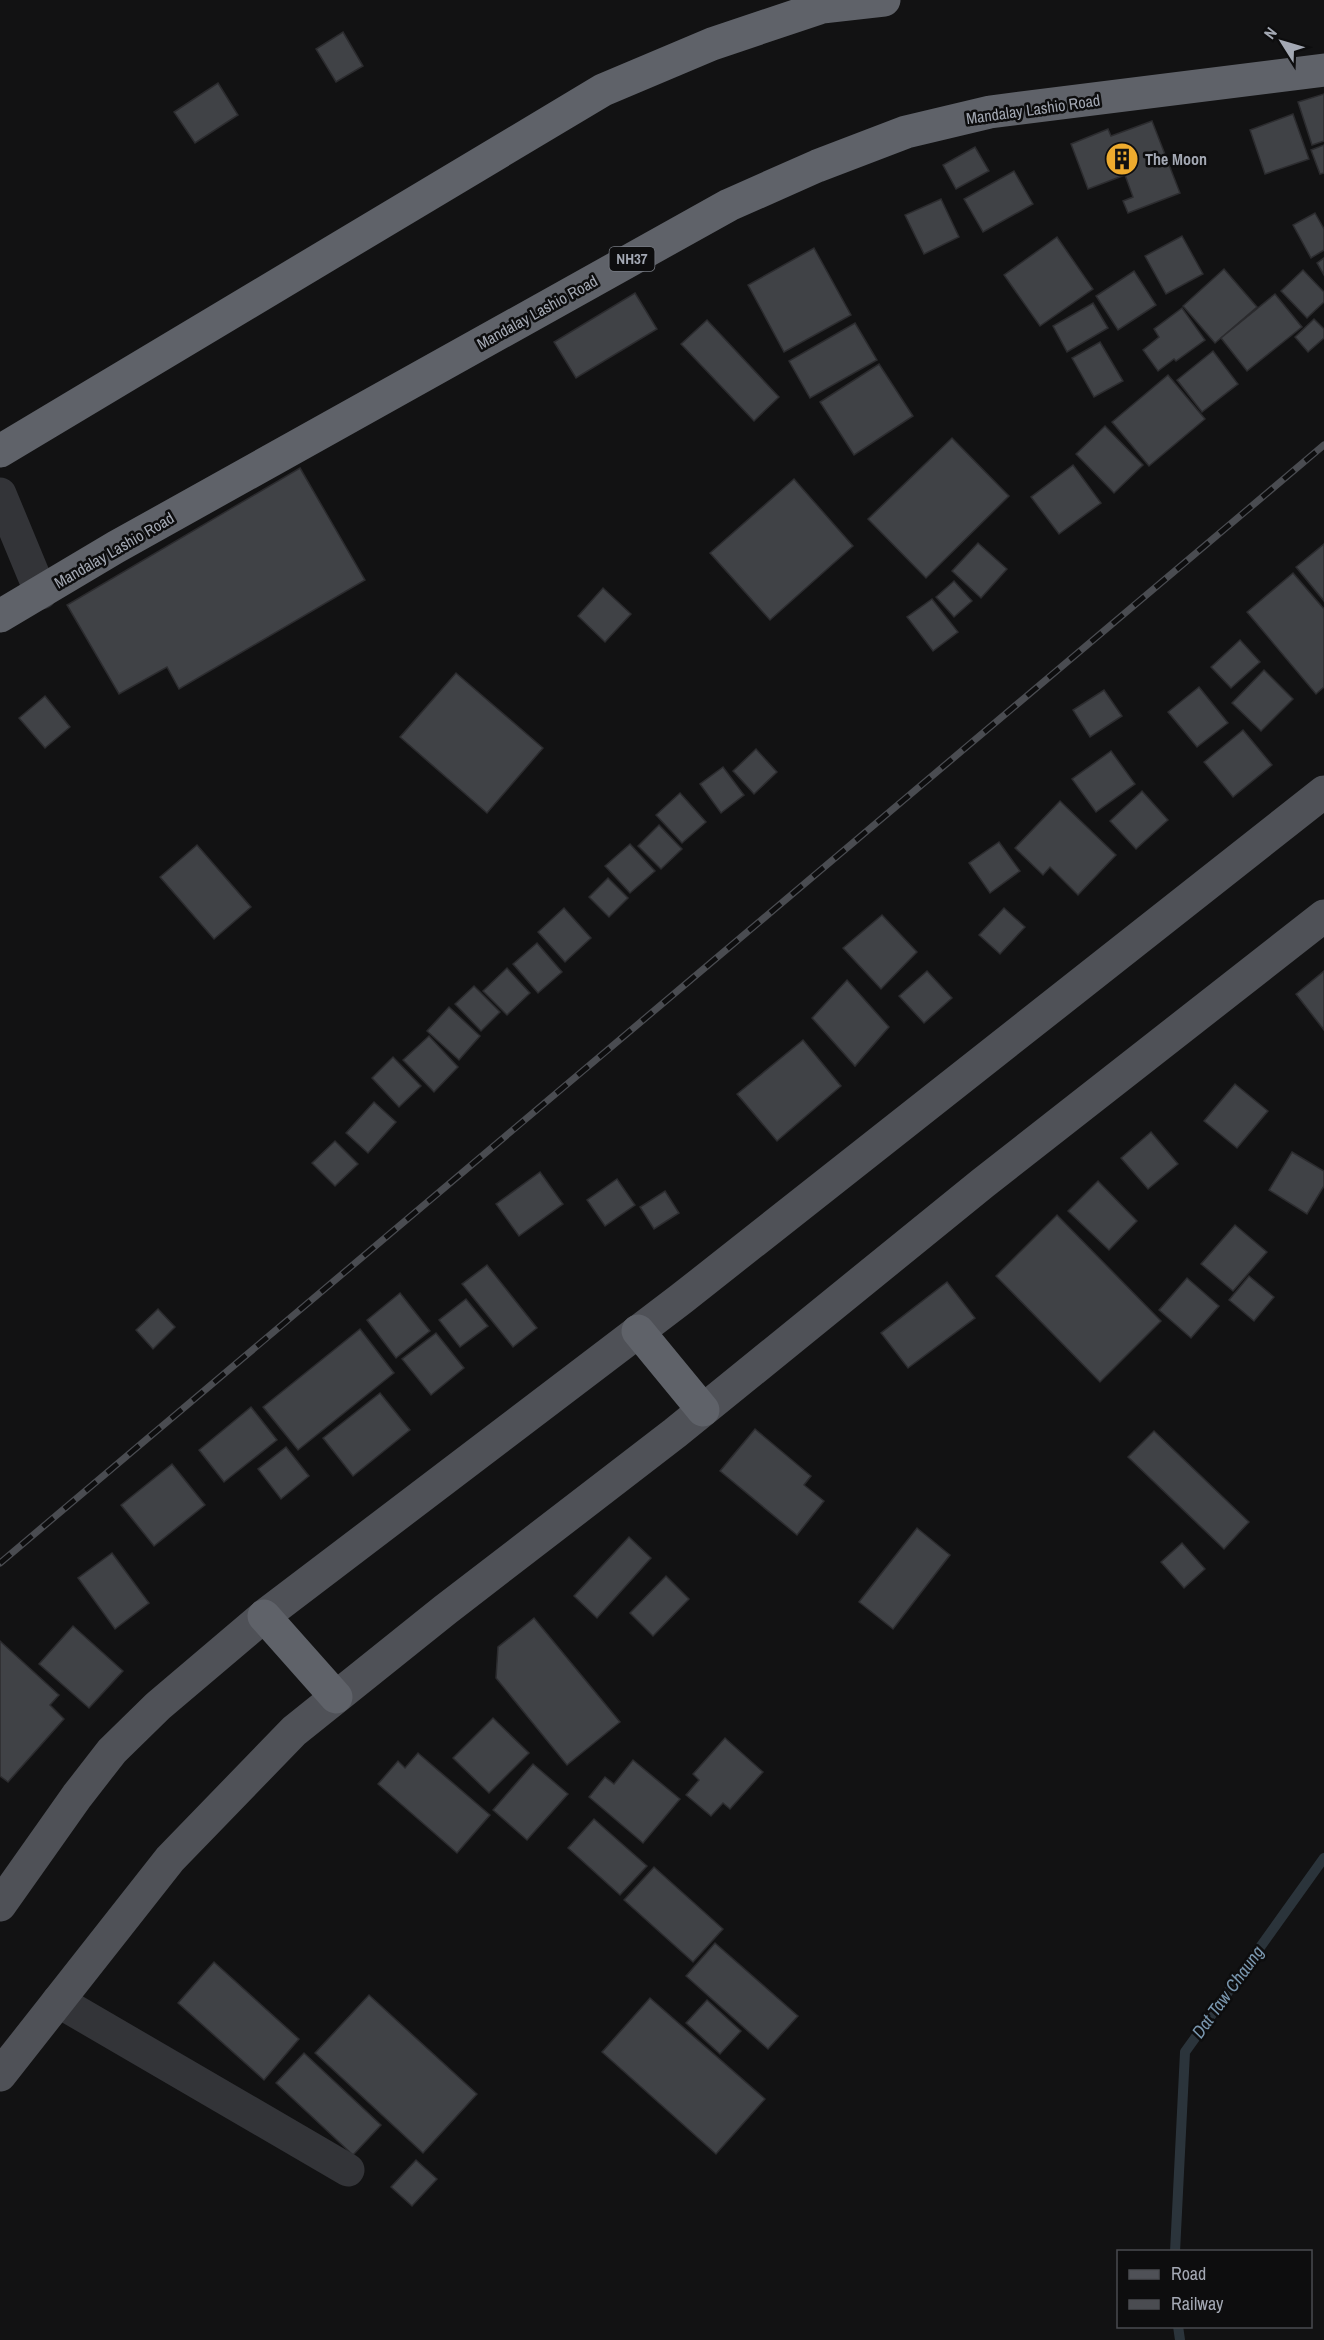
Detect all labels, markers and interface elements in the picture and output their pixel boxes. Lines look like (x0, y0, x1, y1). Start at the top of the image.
north arrow (1252, 12, 1312, 72)
text: N (1258, 23, 1282, 43)
street label: Mandalay Lashio Road (965, 89, 1101, 129)
building icon: The Moon (1104, 141, 1140, 177)
place label: The Moon (1145, 148, 1207, 170)
road number: NH37 (610, 247, 654, 271)
street label: Mandalay Lashio Road (473, 270, 601, 354)
street label: Mandalay Lashio Road (50, 507, 178, 593)
water label: Dat Taw Chaung (1186, 1940, 1270, 2043)
legend (1117, 2250, 1312, 2328)
text: Road (1171, 2261, 1206, 2286)
text: Railway (1171, 2291, 1224, 2316)

